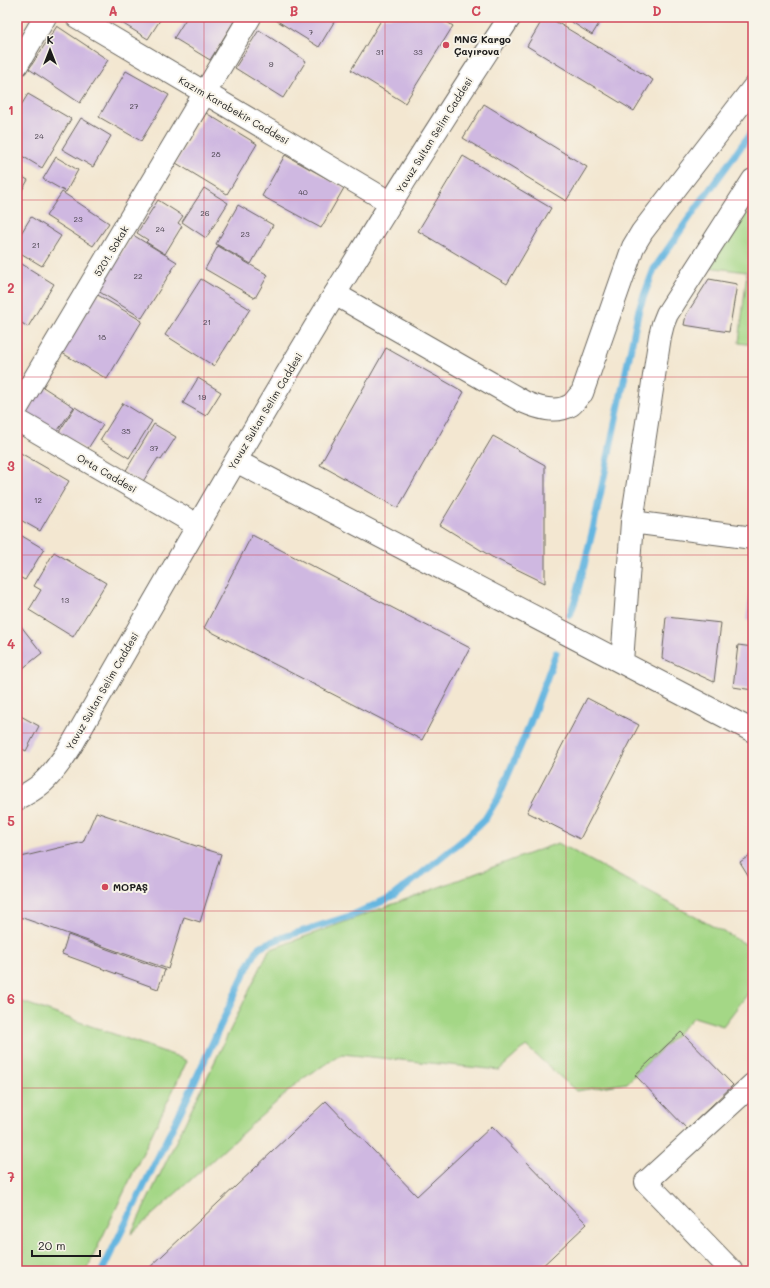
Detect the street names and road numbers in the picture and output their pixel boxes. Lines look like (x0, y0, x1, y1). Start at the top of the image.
street label: Kazım Karabekir Caddesi (176, 73, 292, 147)
street label: Yavuz Sultan Selim Caddesi (393, 74, 475, 196)
street label: 5201. Sokak (90, 223, 132, 279)
street label: Yavuz Sultan Selim Caddesi (224, 350, 306, 472)
street label: Orta Caddesi (75, 450, 139, 496)
street label: Yavuz Sultan Selim Caddesi (62, 629, 142, 753)

